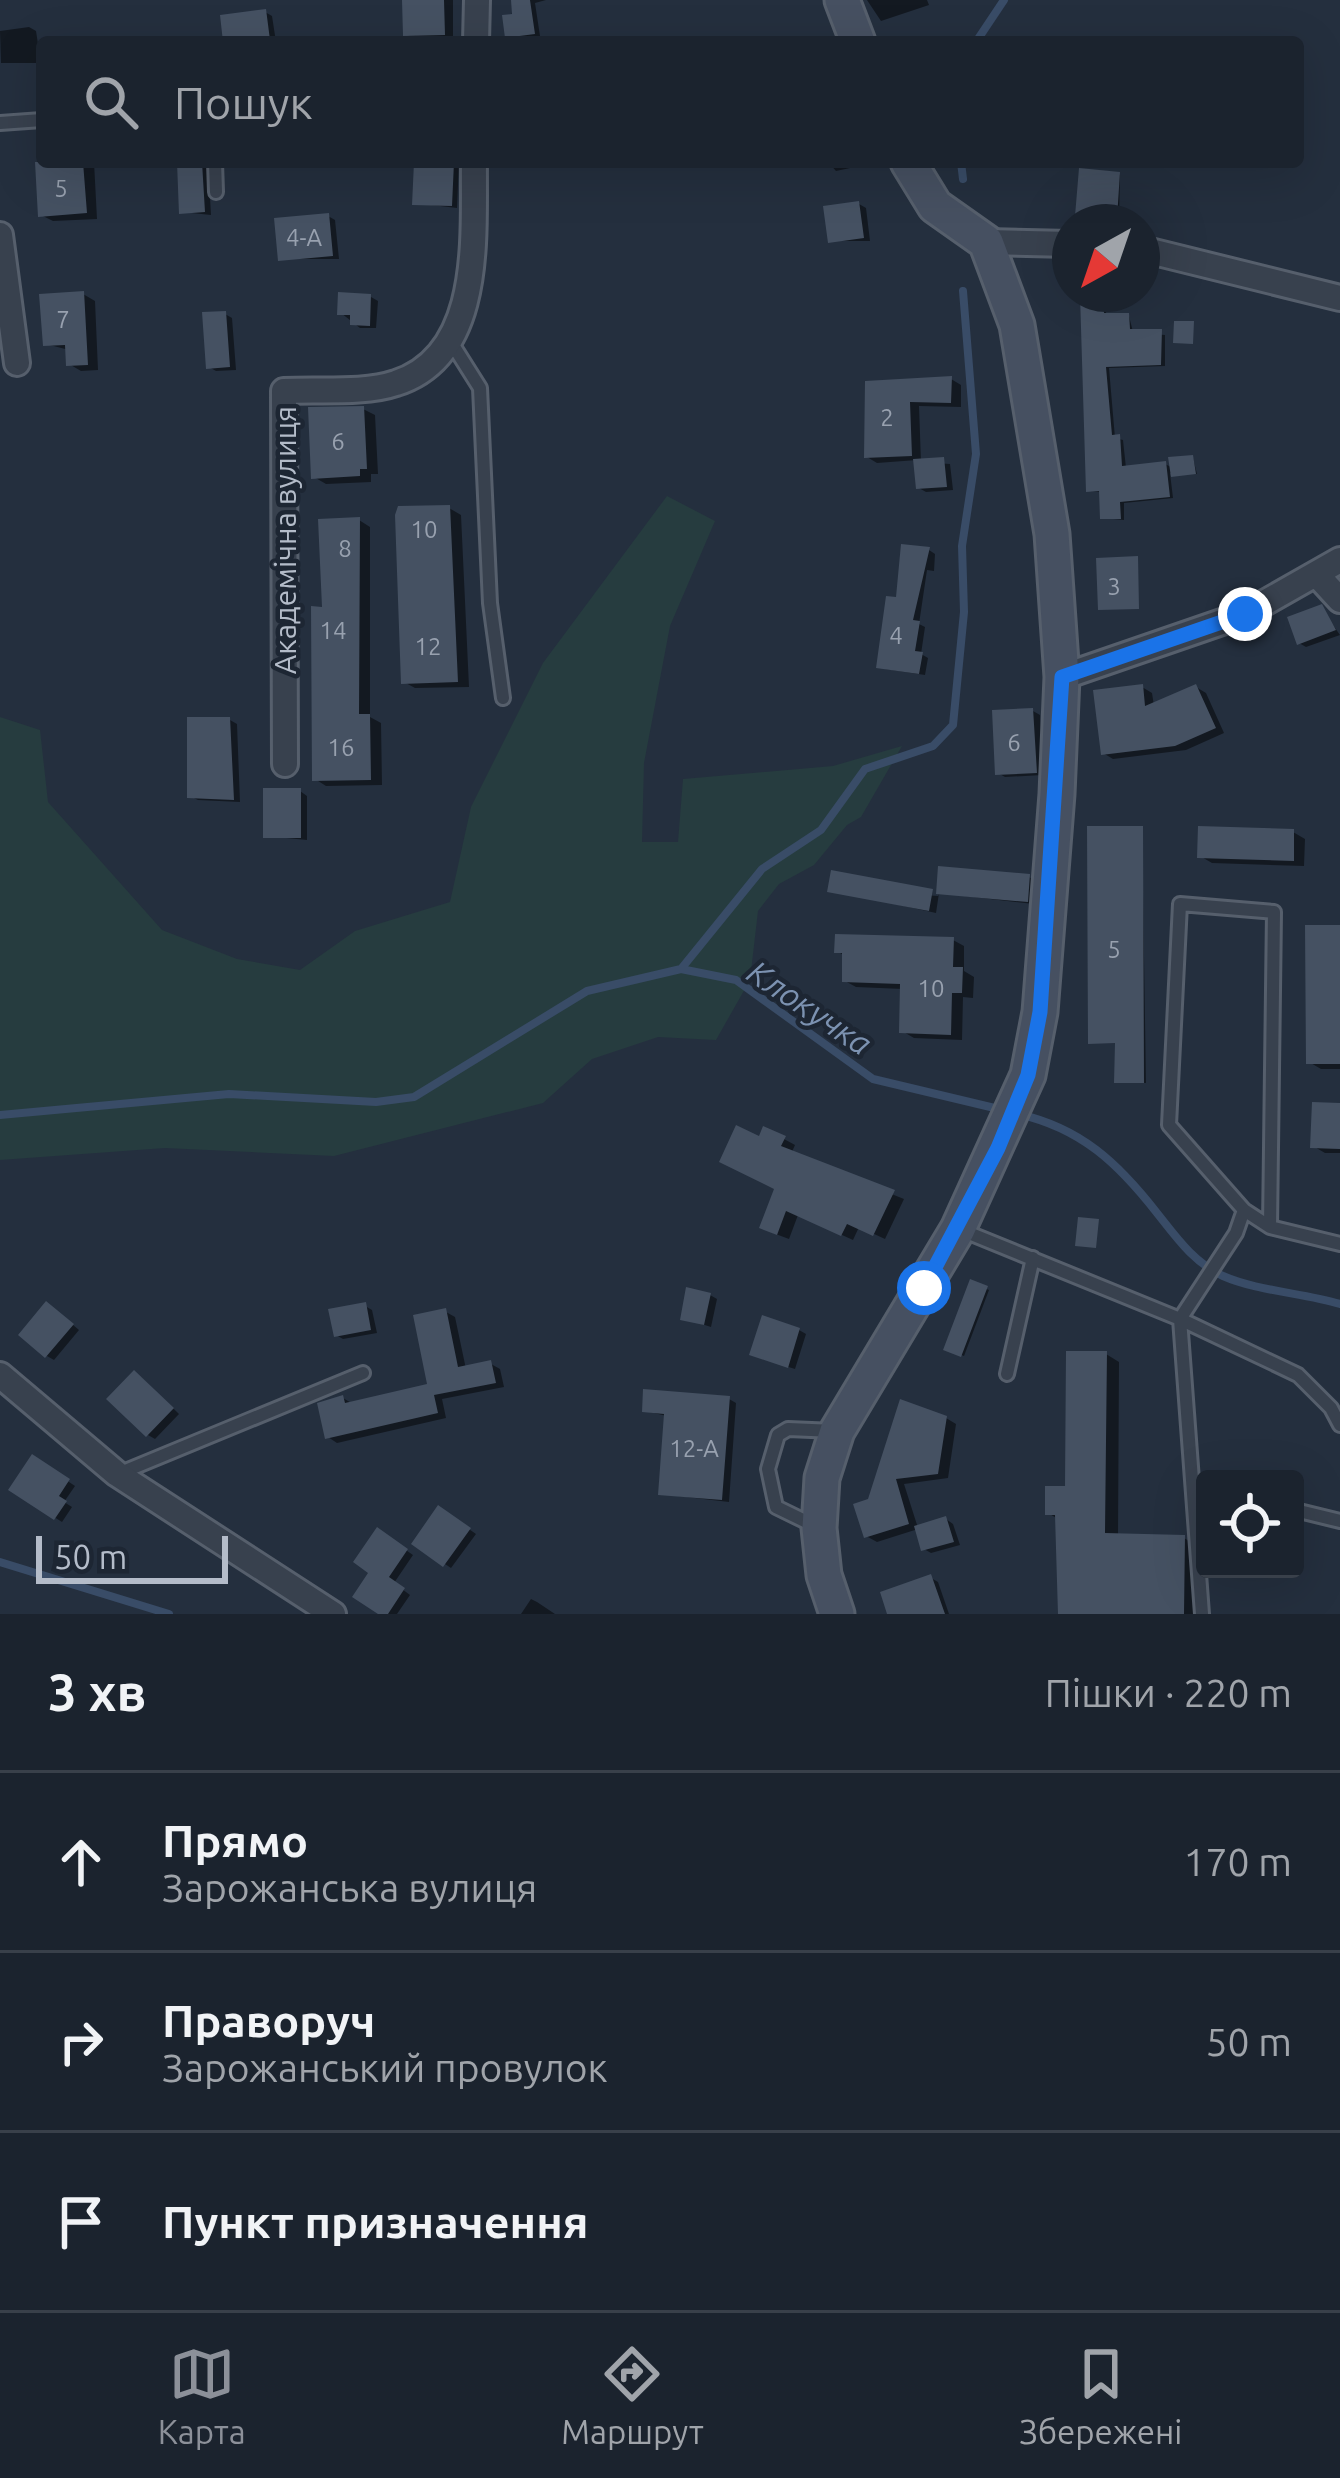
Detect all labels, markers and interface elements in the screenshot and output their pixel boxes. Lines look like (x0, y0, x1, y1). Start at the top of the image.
search box (36, 36, 1304, 168)
icon: search (78, 69, 144, 135)
text: Пошук (174, 77, 313, 128)
house number: 5 (54, 175, 68, 202)
north arrow (1052, 204, 1160, 312)
house number: 4-А (286, 224, 322, 251)
house number: 7 (56, 306, 70, 333)
house number: 2 (880, 404, 894, 431)
street label: Академічна вулиця (268, 406, 302, 674)
house number: 6 (331, 428, 345, 455)
house number: 10 (410, 516, 438, 543)
house number: 8 (338, 535, 352, 562)
house number: 3 (1107, 573, 1121, 600)
route end (1218, 587, 1272, 641)
house number: 14 (319, 617, 347, 644)
house number: 4 (889, 622, 903, 649)
house number: 12 (414, 633, 442, 660)
house number: 6 (1007, 729, 1021, 756)
house number: 16 (327, 734, 355, 761)
house number: 5 (1107, 936, 1121, 963)
water label: Клокучка (741, 952, 879, 1062)
house number: 10 (917, 975, 945, 1002)
route start (897, 1261, 951, 1315)
house number: 12-А (669, 1435, 719, 1462)
map controls (1196, 1470, 1304, 1578)
button: locate (1196, 1470, 1304, 1578)
scale bar (36, 1530, 228, 1583)
text: 50 m (54, 1538, 127, 1575)
text: 3 хв (48, 1663, 146, 1721)
text: Пішки · 220 m (1045, 1671, 1292, 1714)
text: Прямо (162, 1815, 308, 1866)
icon: ahead (48, 1829, 114, 1895)
text: 170 m (1183, 1840, 1292, 1883)
text: Зарожанська вулиця (162, 1866, 537, 1909)
text: Праворуч (162, 1995, 375, 2046)
icon: right (48, 2009, 114, 2075)
text: 50 m (1205, 2020, 1292, 2063)
text: Зарожанський провулок (162, 2046, 608, 2089)
icon: arrive (48, 2189, 114, 2255)
text: Пункт призначення (162, 2196, 589, 2247)
tab: Карта (158, 2341, 246, 2450)
tab: Маршрут (561, 2341, 704, 2450)
tab: Збережені (1019, 2341, 1182, 2450)

